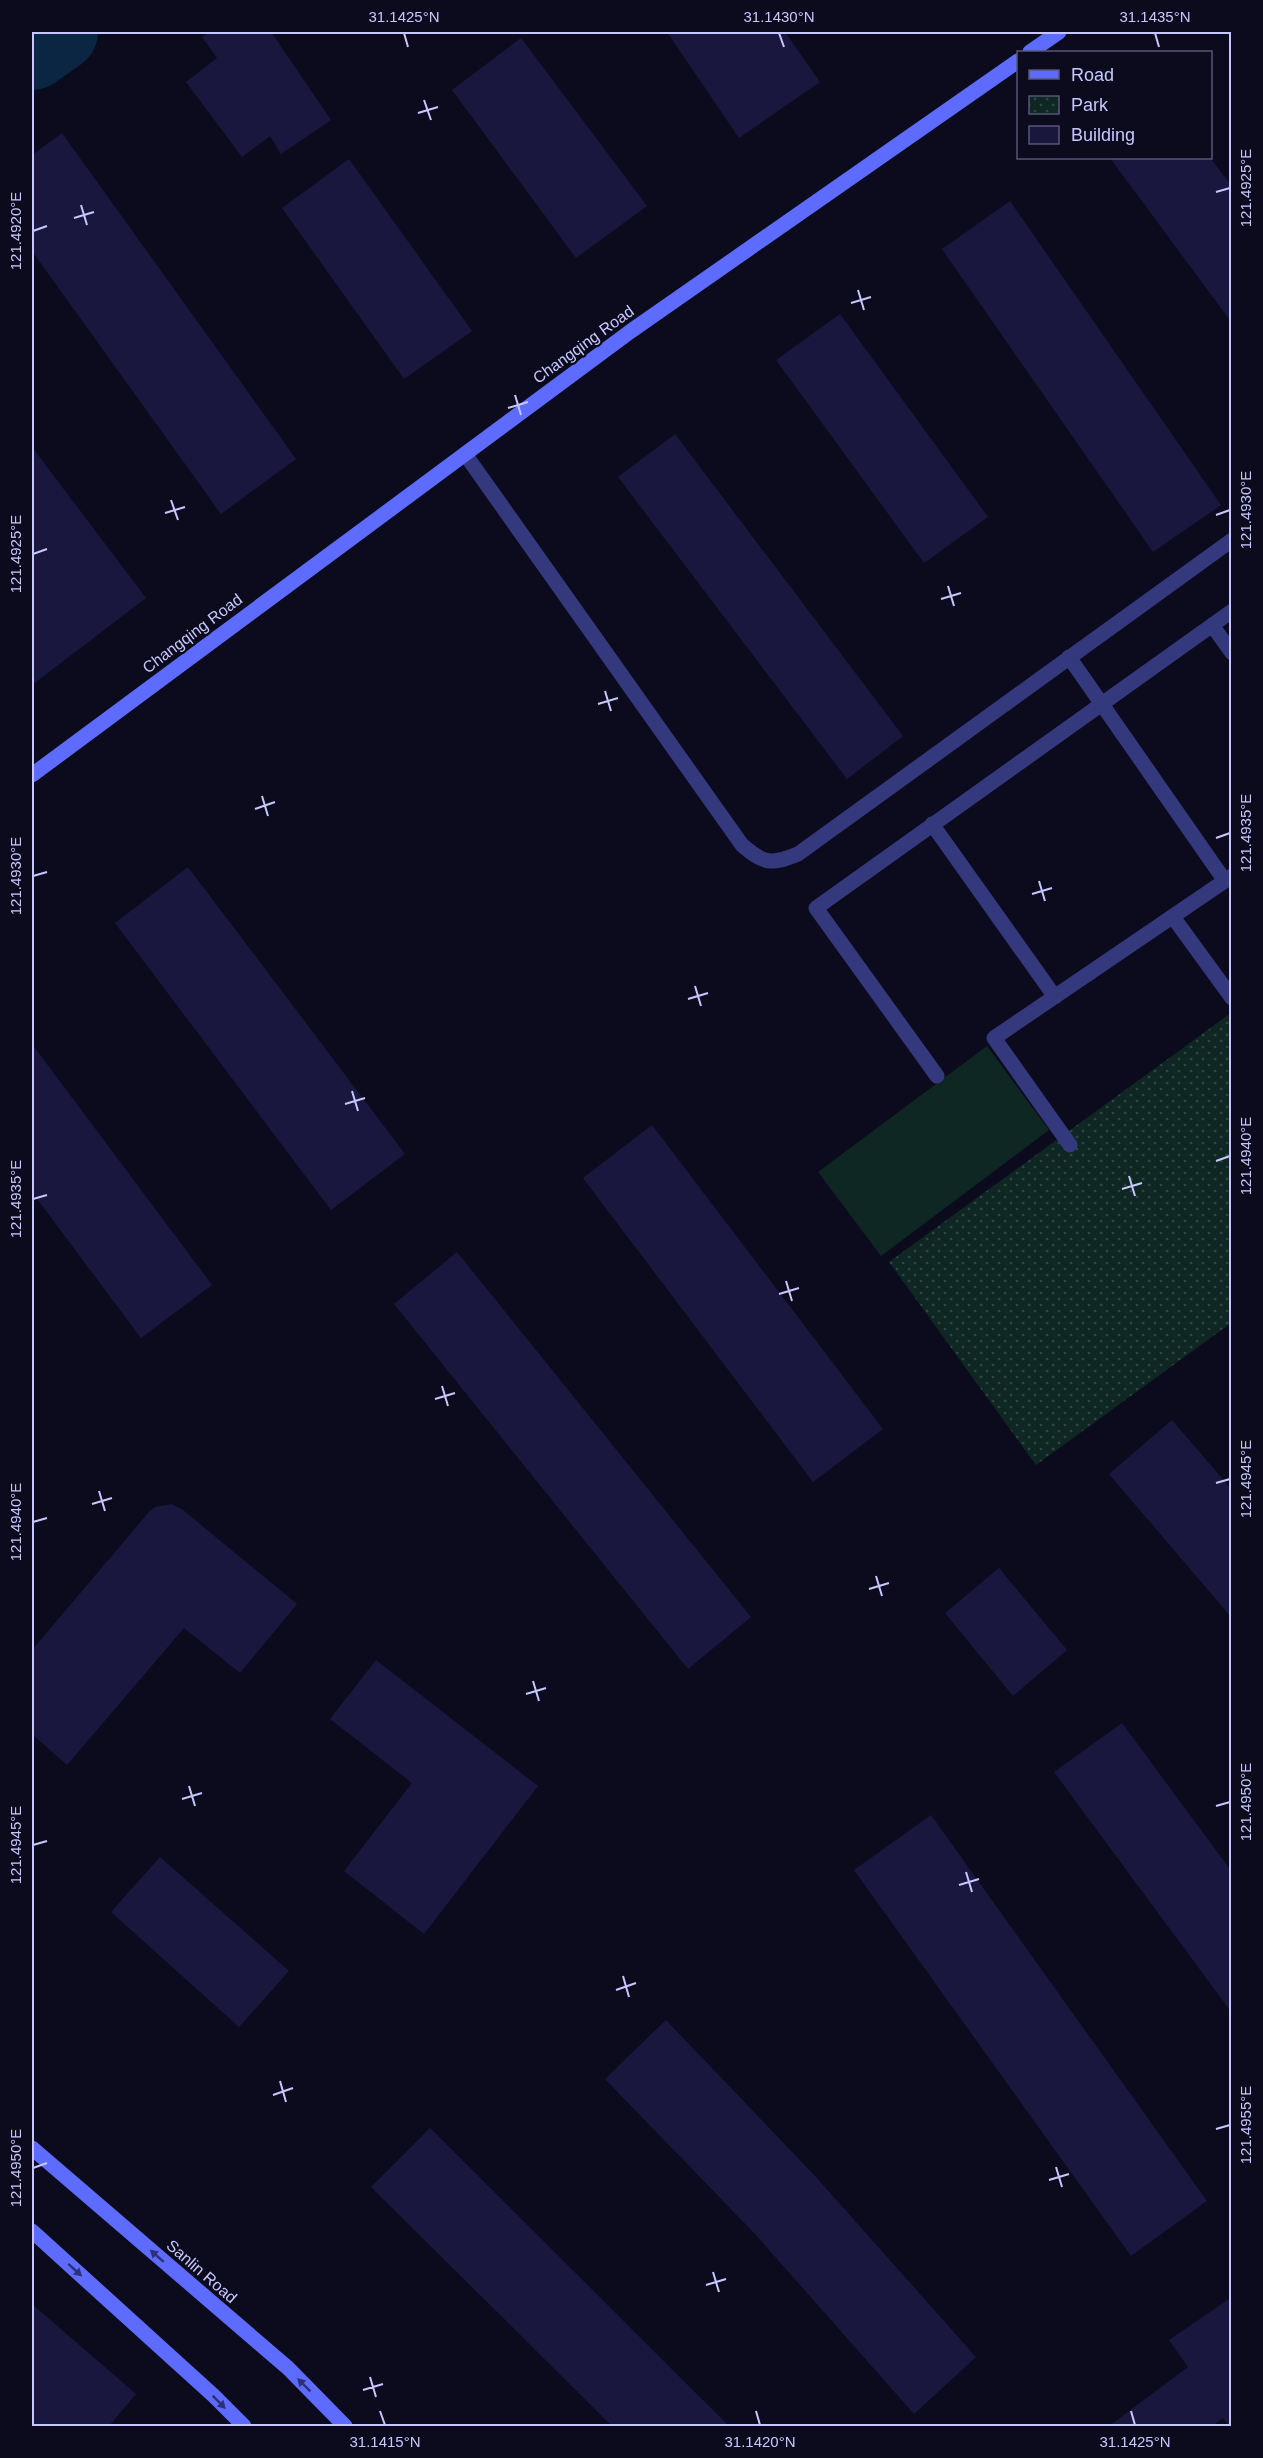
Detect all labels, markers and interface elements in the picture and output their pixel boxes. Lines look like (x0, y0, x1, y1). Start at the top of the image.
text: 31.1425°N (368, 8, 440, 25)
text: 31.1430°N (743, 8, 815, 25)
text: 31.1435°N (1119, 8, 1191, 25)
legend (1017, 51, 1212, 159)
text: Road (1071, 65, 1114, 85)
text: Park (1071, 95, 1109, 115)
text: Building (1071, 125, 1135, 145)
text: 121.4925°E (1237, 149, 1254, 227)
text: 121.4920°E (7, 192, 24, 270)
street label: Changqing Road (530, 302, 637, 387)
text: 121.4930°E (1237, 471, 1254, 549)
text: 121.4925°E (7, 515, 24, 593)
street label: Changqing Road (139, 590, 245, 676)
text: 121.4935°E (1237, 794, 1254, 872)
text: 121.4930°E (7, 837, 24, 915)
text: 121.4940°E (1237, 1117, 1254, 1195)
text: 121.4935°E (7, 1160, 24, 1238)
text: 121.4945°E (1237, 1440, 1254, 1518)
text: 121.4940°E (7, 1483, 24, 1561)
text: 121.4950°E (1237, 1763, 1254, 1841)
text: 121.4945°E (7, 1806, 24, 1884)
text: 121.4955°E (1237, 2086, 1254, 2164)
text: 121.4950°E (7, 2129, 24, 2207)
street label: Sanlin Road (163, 2236, 240, 2306)
one-way arrow (150, 2250, 165, 2263)
one-way arrow (67, 2263, 82, 2276)
one-way arrow (297, 2377, 311, 2392)
one-way arrow (211, 2394, 225, 2408)
text: 31.1415°N (349, 2433, 421, 2450)
text: 31.1420°N (724, 2433, 796, 2450)
text: 31.1425°N (1099, 2433, 1171, 2450)

